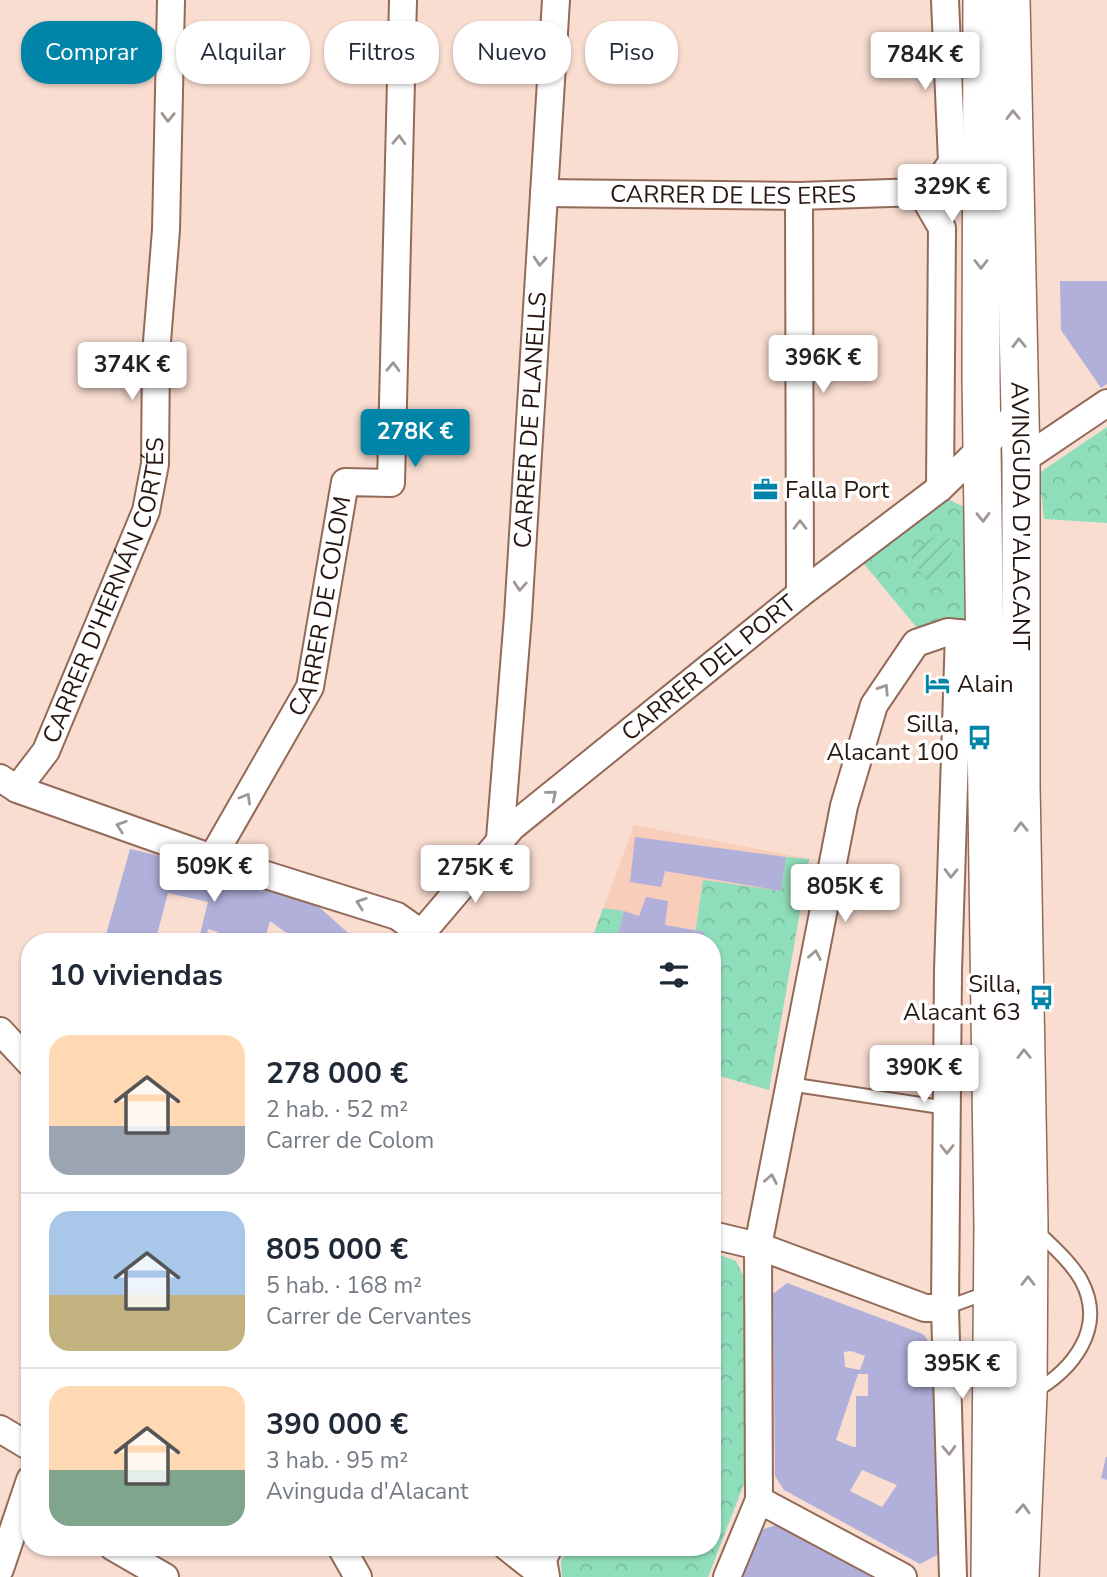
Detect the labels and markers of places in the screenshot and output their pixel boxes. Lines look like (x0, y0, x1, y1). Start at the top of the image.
pin: 784K € (868, 32, 982, 92)
pin: 329K € (895, 164, 1009, 224)
pin: 396K € (766, 336, 880, 395)
pin: 374K € (75, 342, 189, 402)
pin: 278K € (358, 410, 472, 469)
place label: Falla Port (785, 474, 890, 506)
office icon: Falla Port (751, 476, 779, 504)
place label: Alain (957, 668, 1014, 700)
hotel icon: Alain (923, 670, 951, 698)
place label: Silla, Alacant 100 (827, 708, 959, 768)
bus stop icon: Silla, Alacant 100 (965, 724, 993, 752)
pin: 509K € (157, 844, 271, 904)
pin: 275K € (418, 846, 532, 905)
pin: 805K € (788, 864, 902, 924)
place label: Silla, Alacant 63 (903, 968, 1021, 1028)
bus stop icon: Silla, Alacant 63 (1027, 984, 1055, 1012)
pin: 390K € (867, 1046, 981, 1105)
pin: 395K € (905, 1342, 1019, 1401)

